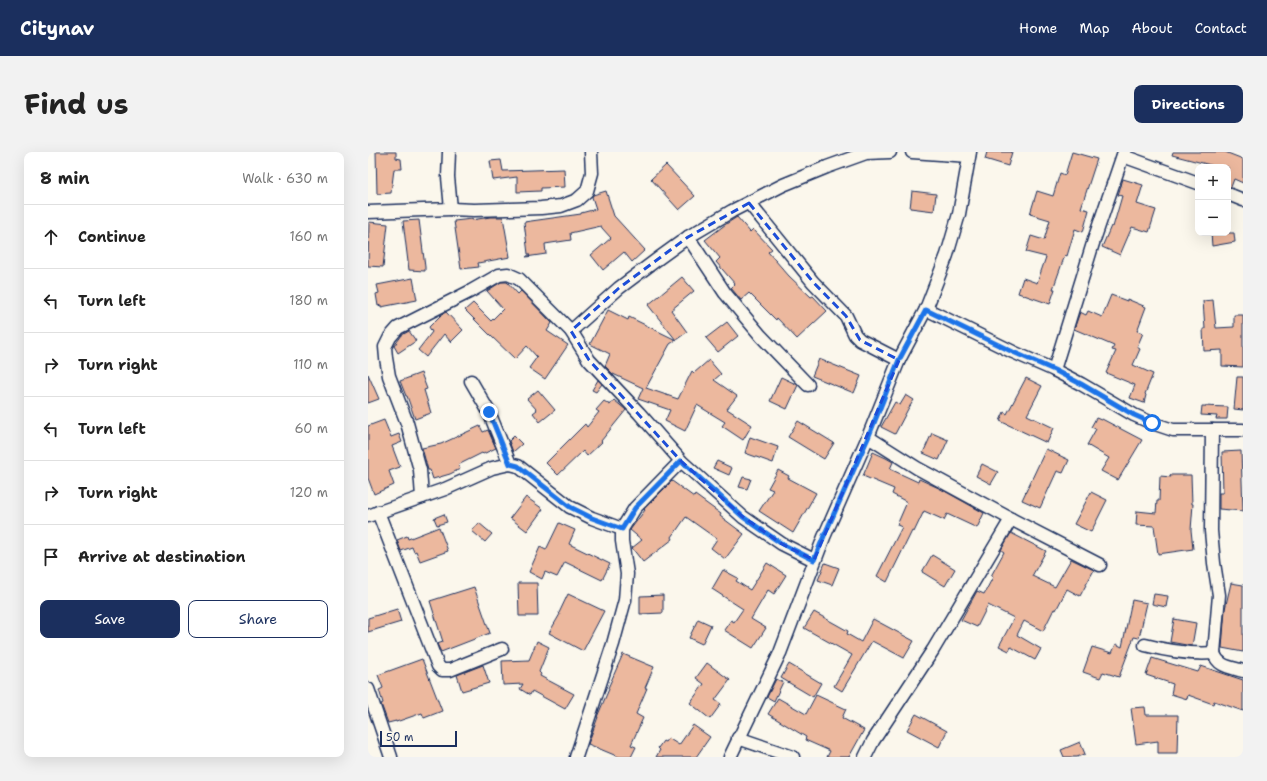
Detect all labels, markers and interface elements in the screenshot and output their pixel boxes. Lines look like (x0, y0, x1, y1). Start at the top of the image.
text: Citynav (20, 16, 94, 41)
text: Home (1019, 19, 1058, 37)
text: Map (1080, 19, 1110, 37)
text: About (1132, 19, 1173, 37)
text: Contact (1195, 19, 1247, 37)
text: Find us (24, 85, 129, 123)
button: Directions (1134, 85, 1243, 123)
map controls (1195, 164, 1231, 236)
button: + (1195, 164, 1231, 200)
text: 8 min (40, 167, 90, 189)
text: Walk · 630 m (242, 170, 328, 187)
button: − (1195, 200, 1231, 236)
icon: ahead (40, 226, 62, 248)
text: Continue (78, 227, 146, 247)
text: 160 m (290, 228, 328, 245)
icon: left (40, 290, 62, 312)
text: Turn left (78, 291, 146, 311)
text: 180 m (289, 292, 328, 309)
icon: right (40, 354, 62, 376)
text: Turn right (78, 355, 158, 375)
text: 110 m (293, 356, 328, 373)
route end (480, 403, 498, 421)
route start (1143, 414, 1161, 432)
icon: left (40, 418, 62, 440)
text: Turn left (78, 419, 146, 439)
text: 60 m (295, 420, 328, 437)
icon: right (40, 482, 62, 504)
text: Turn right (78, 483, 158, 503)
text: 120 m (290, 484, 328, 501)
icon: arrive (40, 546, 62, 568)
text: Arrive at destination (78, 547, 246, 567)
button: Save (40, 600, 180, 638)
button: Share (188, 600, 328, 638)
scale bar (380, 729, 457, 748)
text: 50 m (386, 730, 414, 745)

